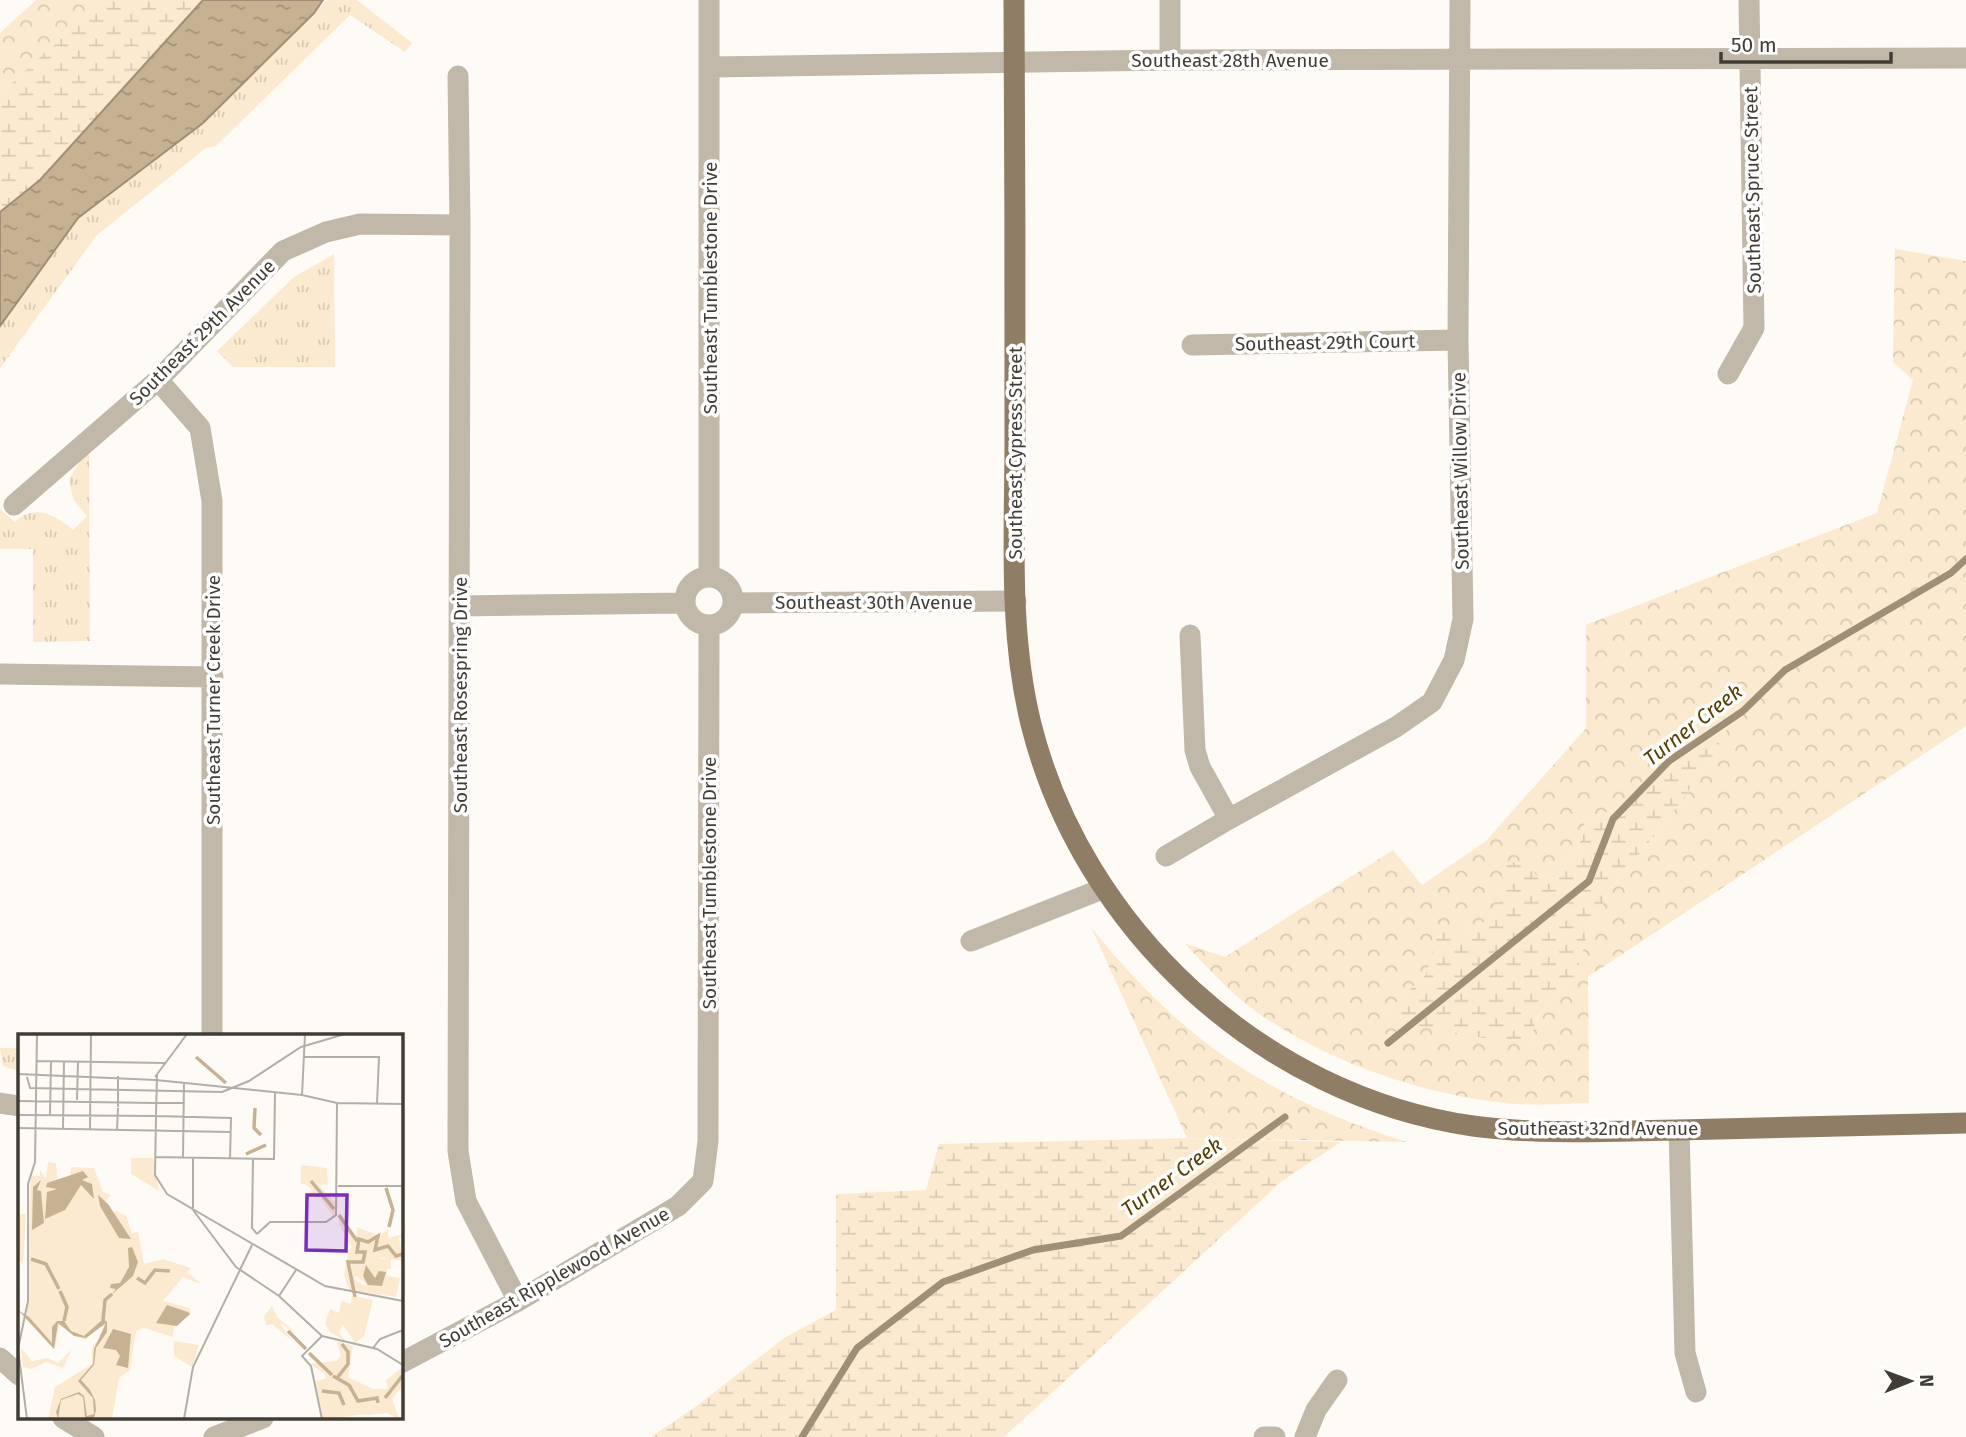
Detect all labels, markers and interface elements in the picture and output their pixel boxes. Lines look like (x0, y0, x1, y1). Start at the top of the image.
scale bar (1721, 21, 1891, 65)
text: 50 m (1731, 32, 1777, 58)
street label: Southeast 28th Avenue (1131, 49, 1329, 72)
street label: Southeast Spruce Street (1739, 86, 1766, 294)
street label: Southeast Tumblestone Drive (699, 162, 722, 414)
street label: Southeast 29th Avenue (125, 255, 280, 410)
street label: Southeast 29th Court (1235, 329, 1416, 356)
street label: Southeast Cypress Street (1004, 346, 1027, 560)
street label: Southeast Willow Drive (1447, 372, 1474, 570)
street label: Southeast Turner Creek Drive (202, 575, 225, 825)
street label: Southeast Rosespring Drive (449, 577, 472, 813)
street label: Southeast 30th Avenue (775, 591, 973, 614)
water label: Turner Creek (1638, 678, 1748, 772)
street label: Southeast Tumblestone Drive (698, 757, 721, 1009)
inset map (18, 1034, 402, 1420)
street label: Southeast 32nd Avenue (1498, 1117, 1698, 1140)
water label: Turner Creek (1117, 1132, 1227, 1222)
street label: Southeast Ripplewood Avenue (435, 1202, 673, 1353)
north arrow (1875, 1346, 1945, 1416)
text: N (1915, 1374, 1938, 1387)

